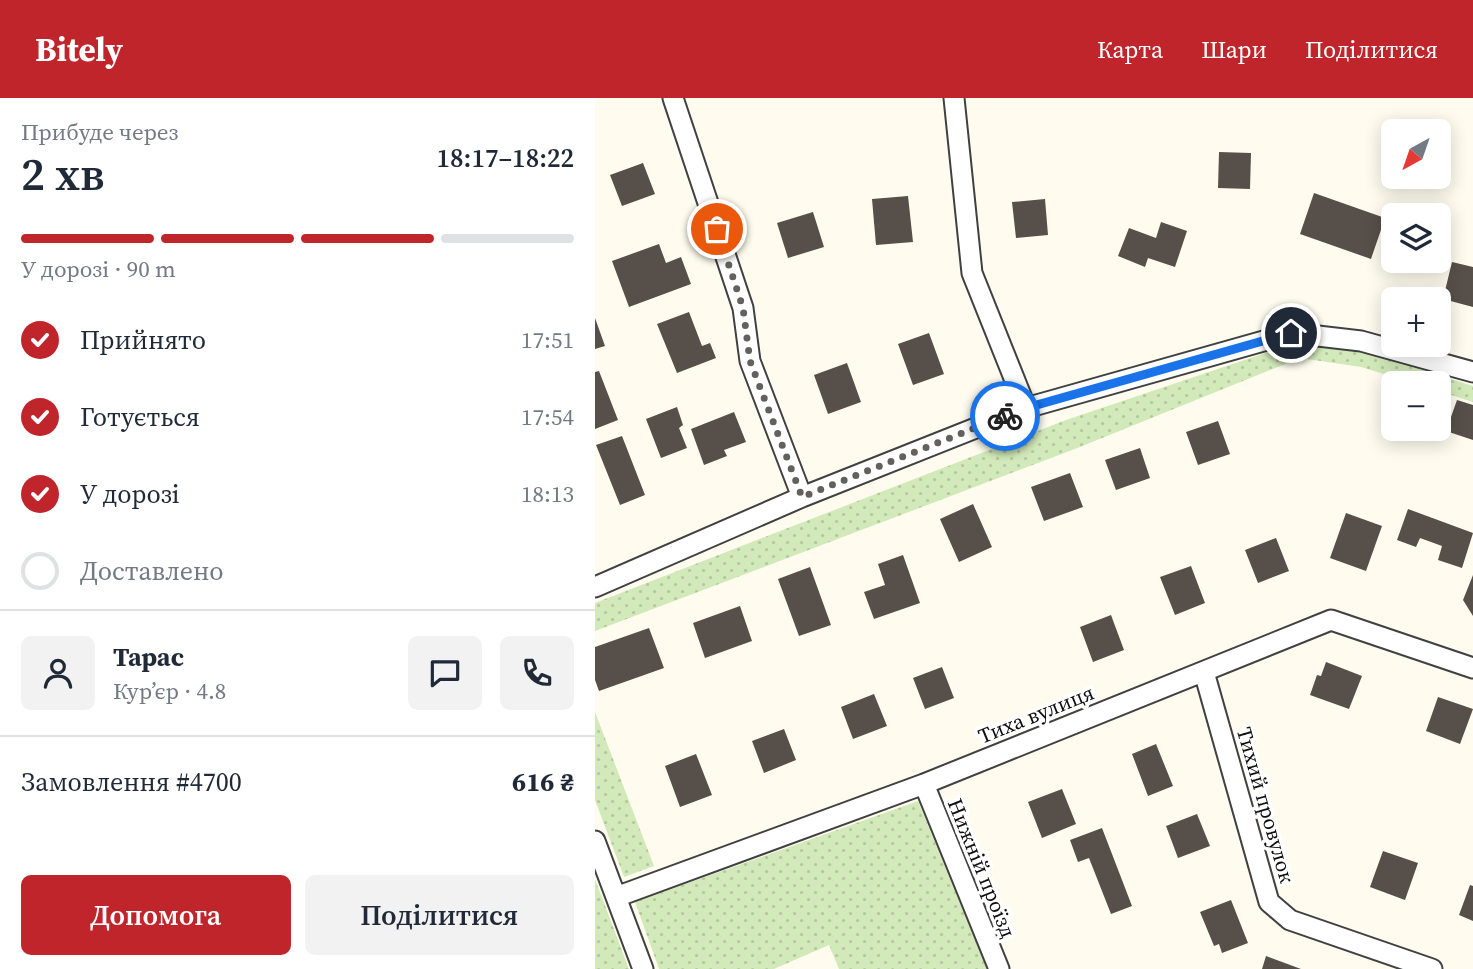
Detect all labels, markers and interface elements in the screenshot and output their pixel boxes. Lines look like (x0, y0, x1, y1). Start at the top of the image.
text: Bitely (35, 27, 123, 72)
text: Карта (1097, 33, 1163, 66)
text: Шари (1201, 33, 1267, 66)
text: Поділитися (1305, 33, 1438, 66)
text: Прибуде через (21, 116, 178, 148)
north arrow (1381, 119, 1451, 189)
map controls (1381, 119, 1451, 441)
text: 18:17–18:22 (437, 140, 574, 176)
text: 2 хв (21, 142, 104, 205)
pin (687, 199, 747, 259)
button: layers (1381, 203, 1451, 273)
icon: bag (698, 210, 736, 248)
text: У дорозі · 90 m (21, 253, 176, 285)
button: + (1381, 287, 1451, 357)
pin (1261, 303, 1321, 363)
icon: home (1272, 314, 1310, 352)
icon: check (21, 321, 59, 359)
text: Прийнято (80, 322, 206, 358)
text: 17:51 (521, 324, 574, 356)
button: − (1381, 371, 1451, 441)
courier (970, 381, 1040, 451)
icon: bike (986, 397, 1024, 435)
icon: check (21, 398, 59, 436)
text: Готується (80, 399, 200, 435)
text: 17:54 (521, 401, 574, 433)
icon: check (21, 475, 59, 513)
text: У дорозі (80, 476, 180, 512)
text: 18:13 (521, 478, 574, 510)
text: Доставлено (80, 553, 223, 589)
button: person (21, 636, 95, 710)
button: chat (408, 636, 482, 710)
button: phone (500, 636, 574, 710)
text: Тарас (113, 639, 184, 675)
text: Кур’єр · 4.8 (113, 675, 226, 707)
street label: Тиха вулиця (974, 678, 1098, 750)
street label: Тихий провулок (1230, 724, 1302, 887)
text: Замовлення #4700 (21, 764, 242, 800)
text: 616 ₴ (512, 764, 574, 800)
street label: Нижній проїзд (941, 794, 1023, 942)
button: Допомога (21, 875, 291, 955)
button: Поділитися (305, 875, 574, 955)

